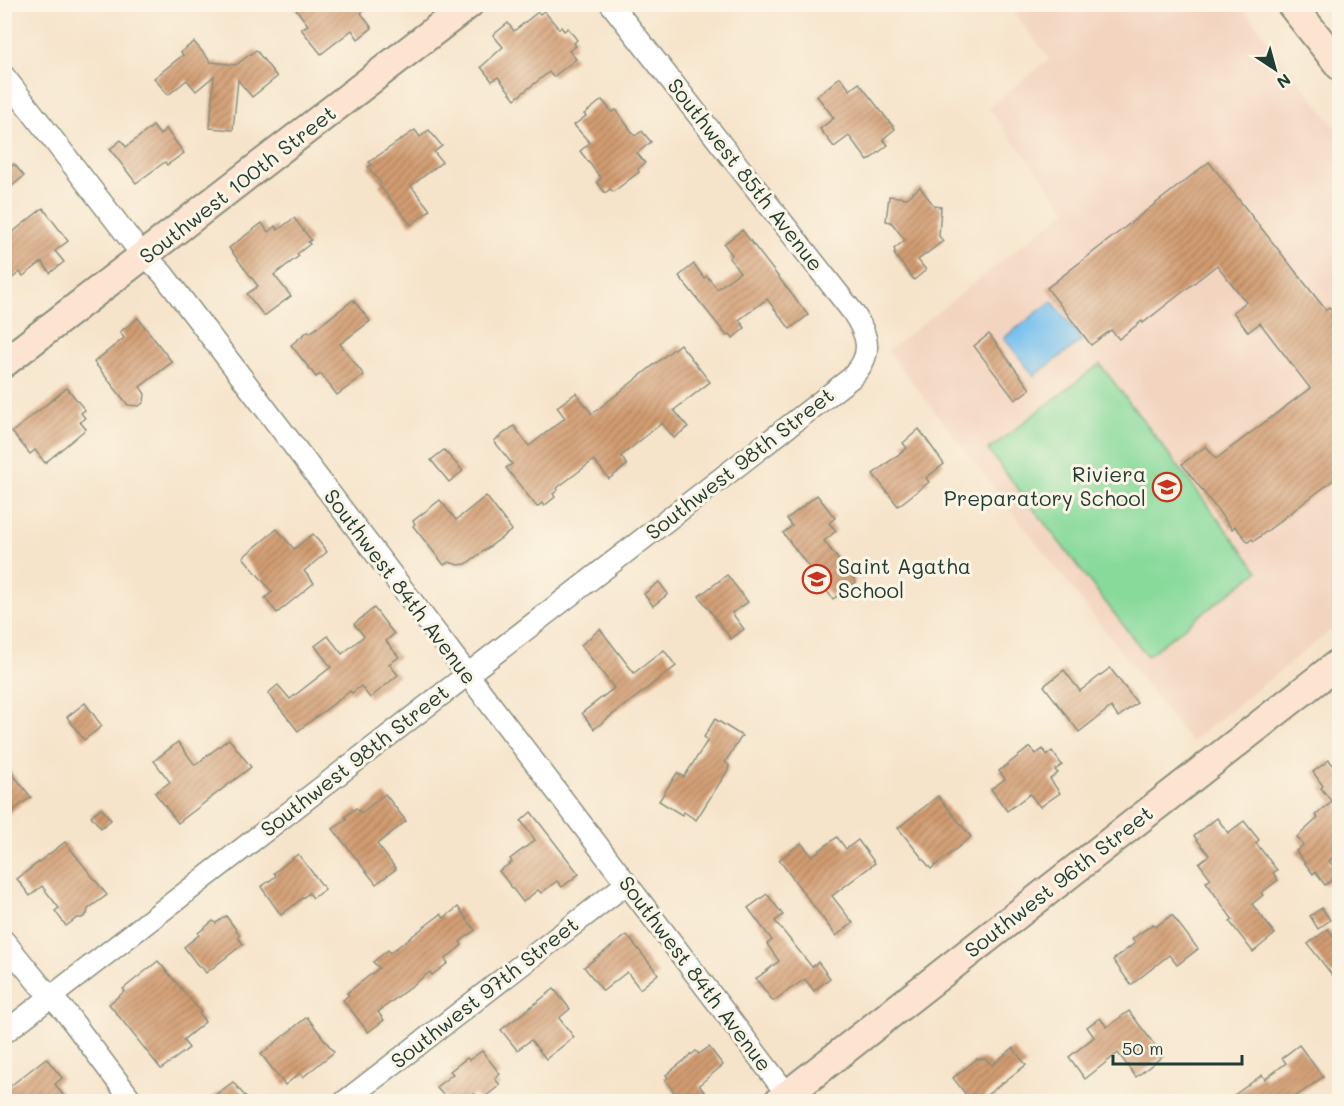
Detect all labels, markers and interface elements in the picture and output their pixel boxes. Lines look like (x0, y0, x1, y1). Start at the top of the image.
north arrow (1245, 39, 1305, 99)
text: N (1273, 69, 1295, 94)
street label: Southwest 85th Avenue (662, 72, 830, 276)
street label: Southwest 100th Street (133, 99, 341, 269)
street label: Southwest 98th Street (639, 381, 839, 545)
place label: Riviera Preparatory School (944, 460, 1146, 511)
school or university icon: Riviera Preparatory School (1151, 471, 1183, 503)
street label: Southwest 84th Avenue (319, 483, 484, 689)
place label: Saint Agatha School (838, 552, 971, 603)
school or university icon: Saint Agatha School (801, 563, 833, 595)
street label: Southwest 98th Street (254, 678, 454, 842)
street label: Southwest 96th Street (958, 799, 1158, 963)
street label: Southwest 84th Avenue (614, 870, 779, 1076)
street label: Southwest 97th Street (385, 910, 583, 1074)
scale bar (1113, 1028, 1242, 1066)
text: 50 m (1122, 1036, 1164, 1060)

